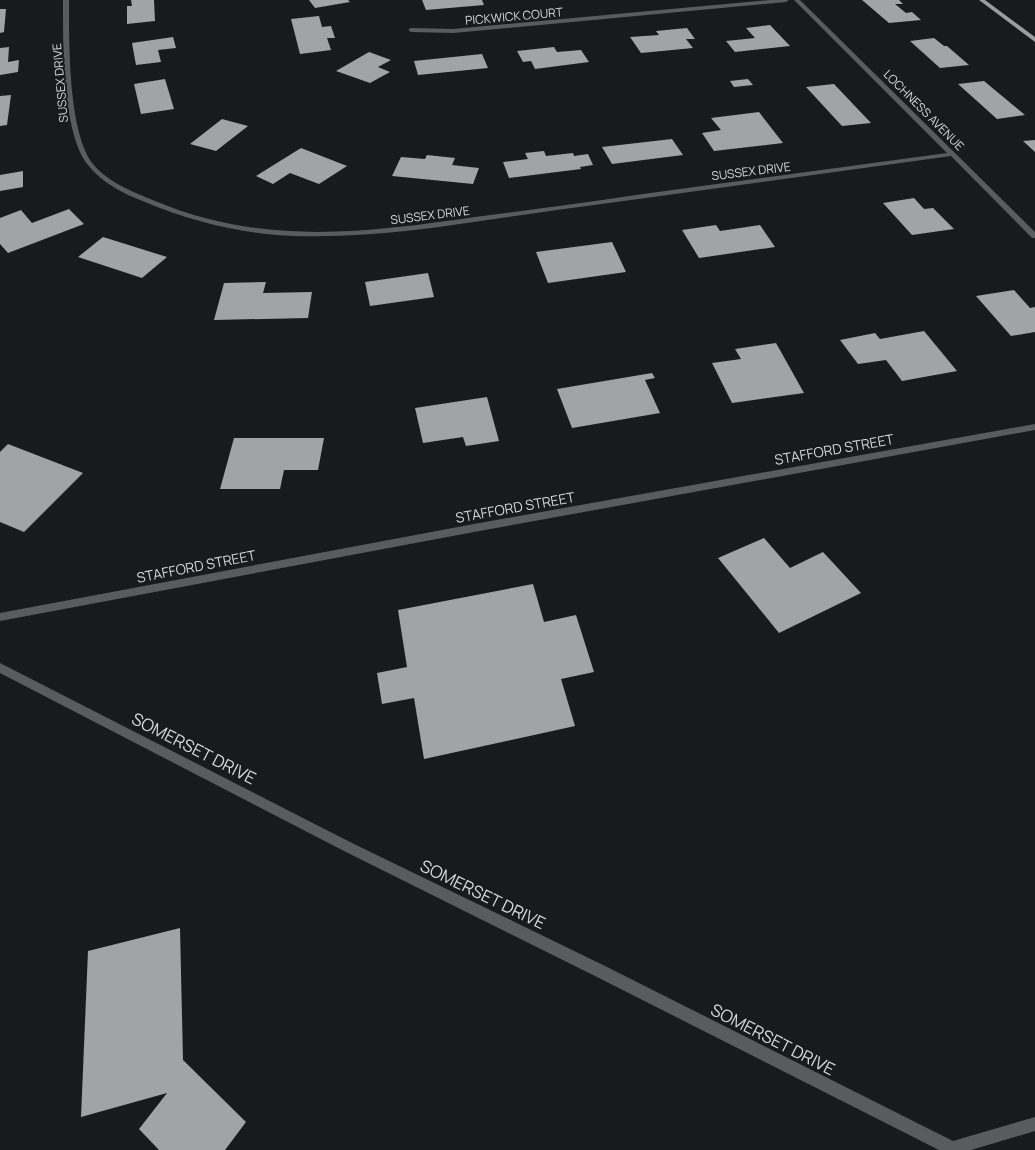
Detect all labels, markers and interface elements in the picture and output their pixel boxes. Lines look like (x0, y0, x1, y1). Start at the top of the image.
street label: PICKWICK COURT (464, 3, 564, 29)
street label: SUSSEX DRIVE (48, 43, 72, 123)
street label: LOCHNESS AVENUE (880, 66, 968, 154)
street label: SUSSEX DRIVE (711, 158, 792, 184)
street label: SUSSEX DRIVE (390, 202, 471, 228)
street label: STAFFORD STREET (773, 429, 896, 469)
street label: STAFFORD STREET (454, 487, 577, 527)
street label: STAFFORD STREET (135, 545, 258, 587)
street label: SOMERSET DRIVE (128, 707, 260, 789)
street label: SOMERSET DRIVE (417, 854, 549, 934)
street label: SOMERSET DRIVE (707, 998, 839, 1080)

